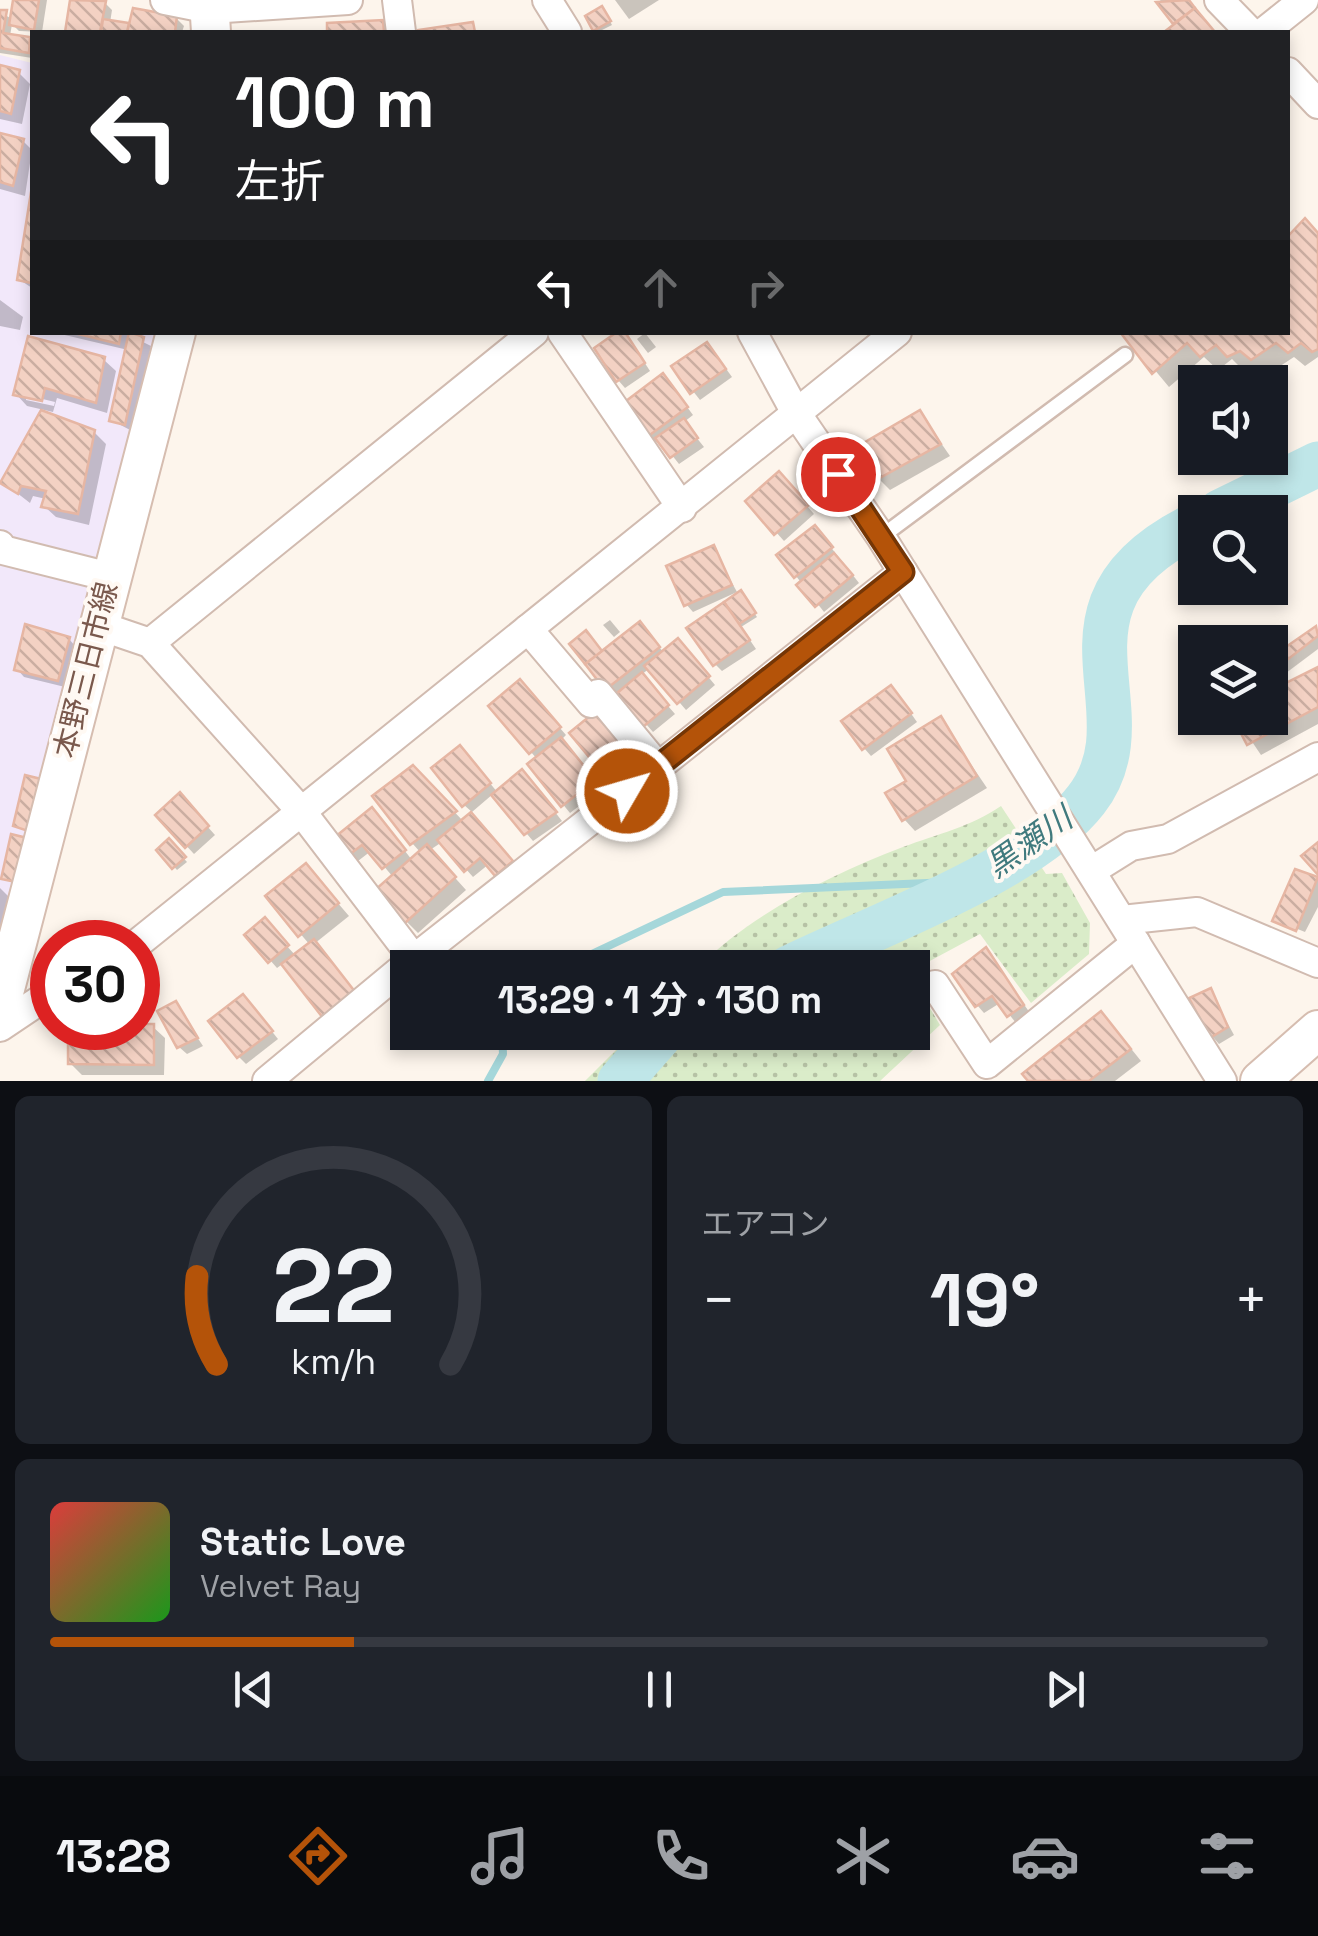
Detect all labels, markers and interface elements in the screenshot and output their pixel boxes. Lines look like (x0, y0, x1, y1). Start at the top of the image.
text: 100 m (235, 58, 435, 147)
icon: left (70, 70, 200, 200)
text: 左折 (235, 153, 325, 210)
icon: left (528, 260, 583, 315)
icon: ahead (633, 260, 688, 315)
icon: right (738, 260, 793, 315)
map controls (1178, 365, 1288, 735)
button: sound (1178, 365, 1288, 475)
pin (796, 432, 881, 517)
icon: arrive (811, 447, 866, 502)
button: search (1178, 495, 1288, 605)
street label: 本野三日市線 (45, 578, 126, 762)
button: layers (1178, 625, 1288, 735)
position arrow (575, 739, 679, 843)
water label: 黒瀬川 (978, 796, 1082, 886)
speed limit sign: 30 (30, 920, 160, 1050)
text: 13:29 · 1 分 · 130 m (498, 976, 822, 1024)
text: エアコン (702, 1204, 830, 1244)
text: 22 (271, 1220, 395, 1352)
text: 19° (930, 1252, 1040, 1348)
text: − (702, 1265, 736, 1335)
text: + (1234, 1265, 1268, 1335)
text: km/h (291, 1339, 376, 1384)
text: Static Love (200, 1518, 406, 1566)
text: Velvet Ray (200, 1566, 361, 1606)
icon: previous (226, 1662, 281, 1717)
icon: pause (632, 1662, 687, 1717)
icon: next (1038, 1662, 1093, 1717)
icon: directions (283, 1821, 353, 1891)
icon: music (465, 1821, 535, 1891)
icon: phone (646, 1821, 716, 1891)
icon: climate (828, 1821, 898, 1891)
icon: car (1010, 1821, 1080, 1891)
icon: filters (1192, 1821, 1262, 1891)
text: 13:28 (56, 1828, 171, 1885)

